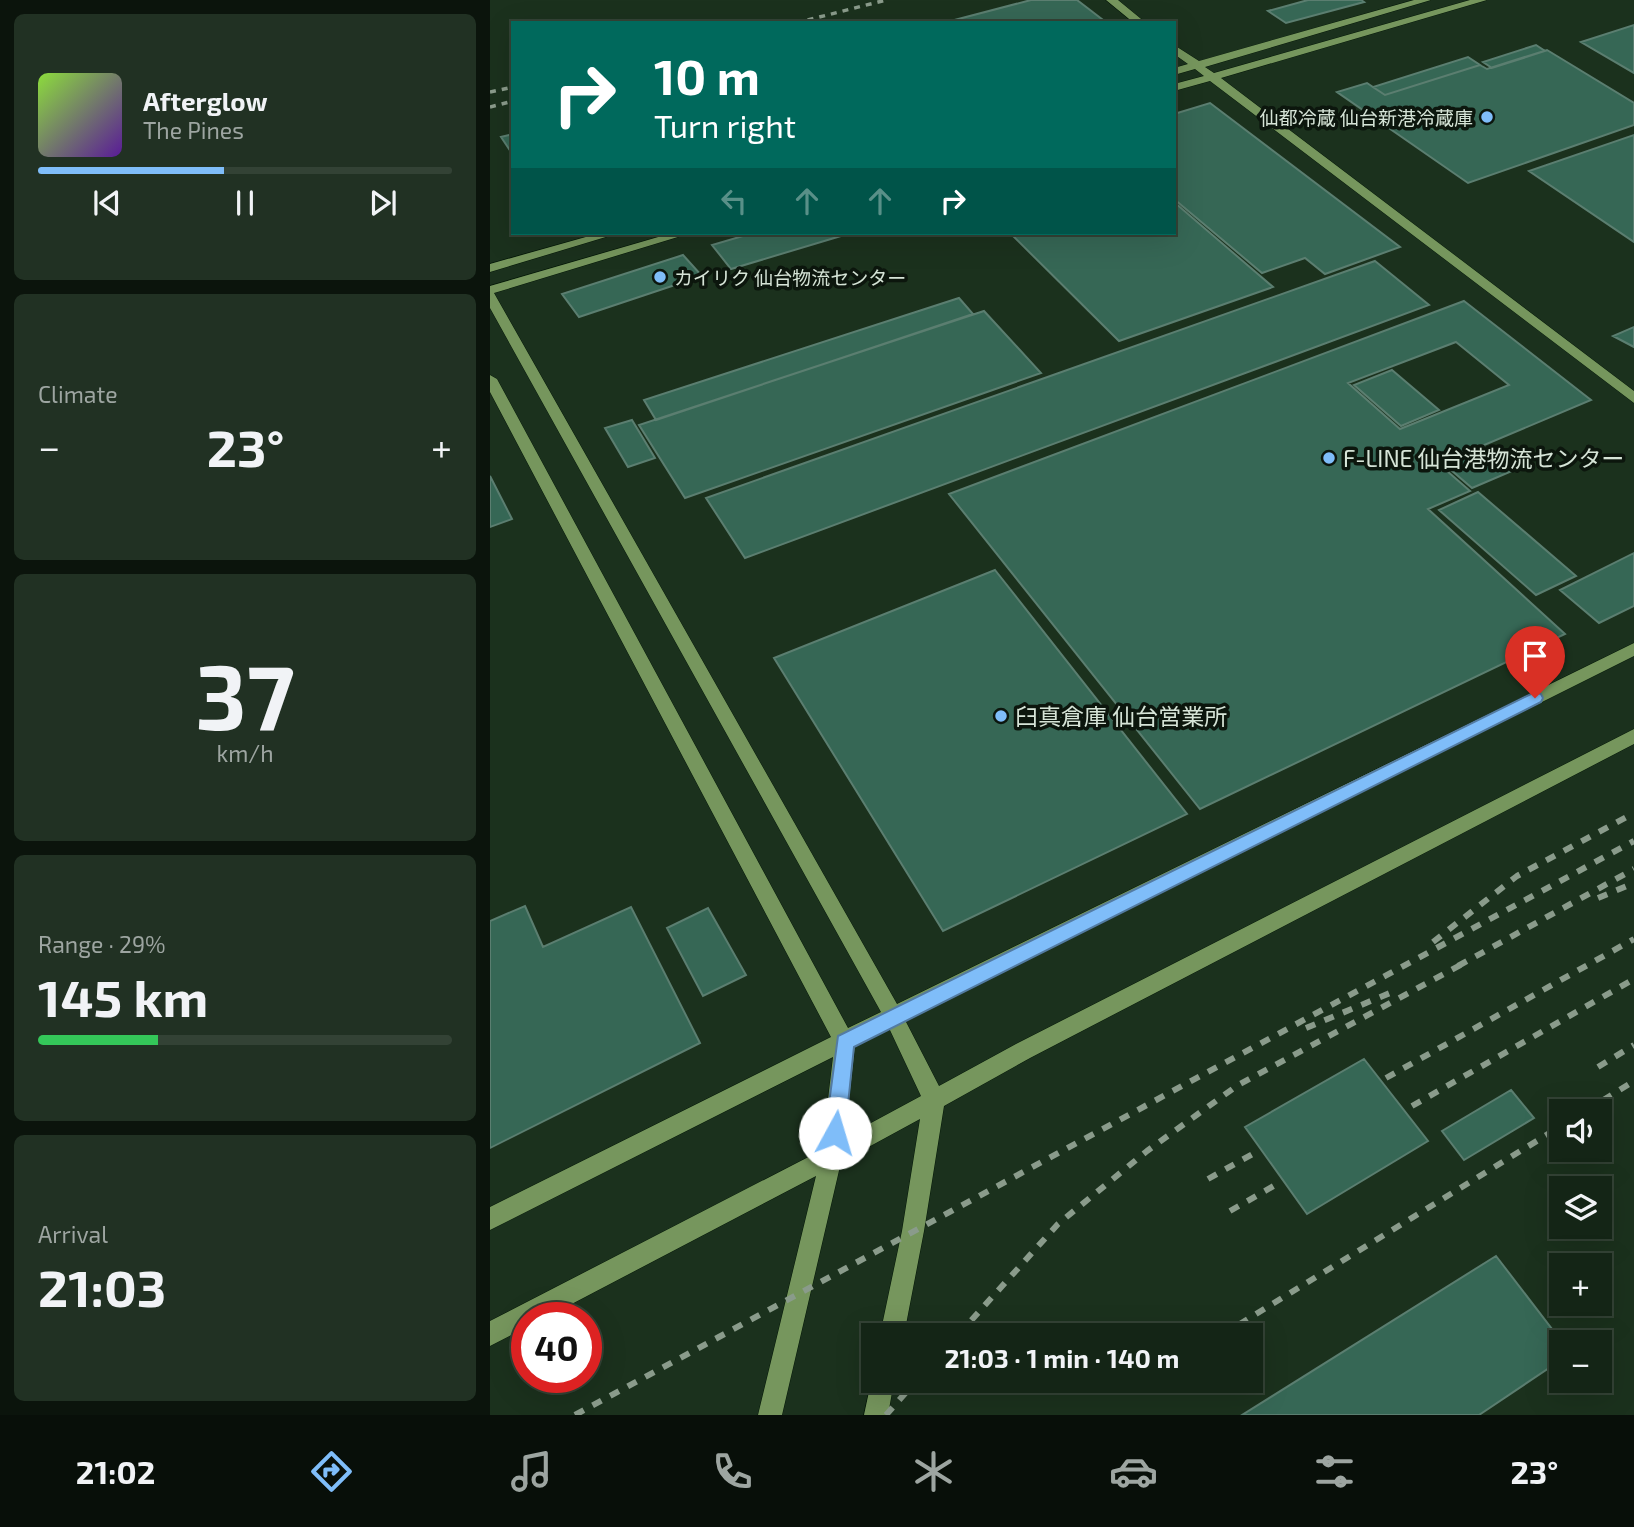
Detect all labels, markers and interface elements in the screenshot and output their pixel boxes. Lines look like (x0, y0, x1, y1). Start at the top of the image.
text: 10 m (654, 46, 760, 105)
icon: right (539, 49, 630, 140)
text: Afterglow (143, 85, 268, 116)
text: Turn right (654, 106, 796, 144)
place label: 仙都冷蔵 仙台新港冷蔵庫 (1260, 106, 1473, 129)
marker: 仙都冷蔵 仙台新港冷蔵庫 (1479, 109, 1495, 125)
text: The Pines (143, 116, 244, 144)
icon: left (715, 182, 753, 220)
icon: ahead (788, 182, 826, 220)
icon: ahead (861, 182, 899, 220)
icon: right (934, 182, 972, 220)
icon: previous (88, 184, 126, 222)
icon: pause (226, 184, 264, 222)
icon: next (364, 184, 402, 222)
place label: カイリク 仙台物流センター (674, 266, 906, 289)
marker: カイリク 仙台物流センター (652, 269, 668, 285)
text: Climate (38, 380, 118, 408)
text: 23° (207, 415, 284, 477)
text: − (38, 423, 60, 469)
text: + (431, 423, 452, 469)
place label: F-LINE 仙台港物流センター (1343, 444, 1625, 472)
marker: F-LINE 仙台港物流センター (1321, 450, 1337, 466)
pin (1505, 626, 1565, 698)
icon: arrive (1516, 637, 1554, 675)
text: 37 (195, 639, 295, 748)
place label: 臼真倉庫 仙台営業所 (1015, 702, 1227, 730)
marker: 臼真倉庫 仙台営業所 (993, 708, 1009, 724)
text: km/h (216, 739, 274, 767)
text: Range · 29% (38, 930, 166, 958)
text: 145 km (38, 965, 208, 1027)
position arrow (798, 1096, 872, 1170)
map controls (1549, 1099, 1612, 1393)
button: sound (1549, 1099, 1612, 1162)
button: layers (1549, 1176, 1612, 1239)
text: Arrival (38, 1220, 108, 1248)
button: + (1549, 1253, 1612, 1316)
text: 21:03 (38, 1255, 166, 1317)
speed limit sign: 40 (511, 1302, 602, 1393)
button: − (1549, 1330, 1612, 1393)
text: 21:03 · 1 min · 140 m (945, 1342, 1179, 1373)
icon: directions (307, 1447, 356, 1496)
icon: music (507, 1447, 556, 1496)
icon: phone (708, 1447, 757, 1496)
icon: climate (909, 1447, 958, 1496)
icon: car (1109, 1447, 1158, 1496)
icon: filters (1310, 1447, 1359, 1496)
text: 21:02 (76, 1452, 155, 1490)
text: 23° (1510, 1452, 1558, 1490)

